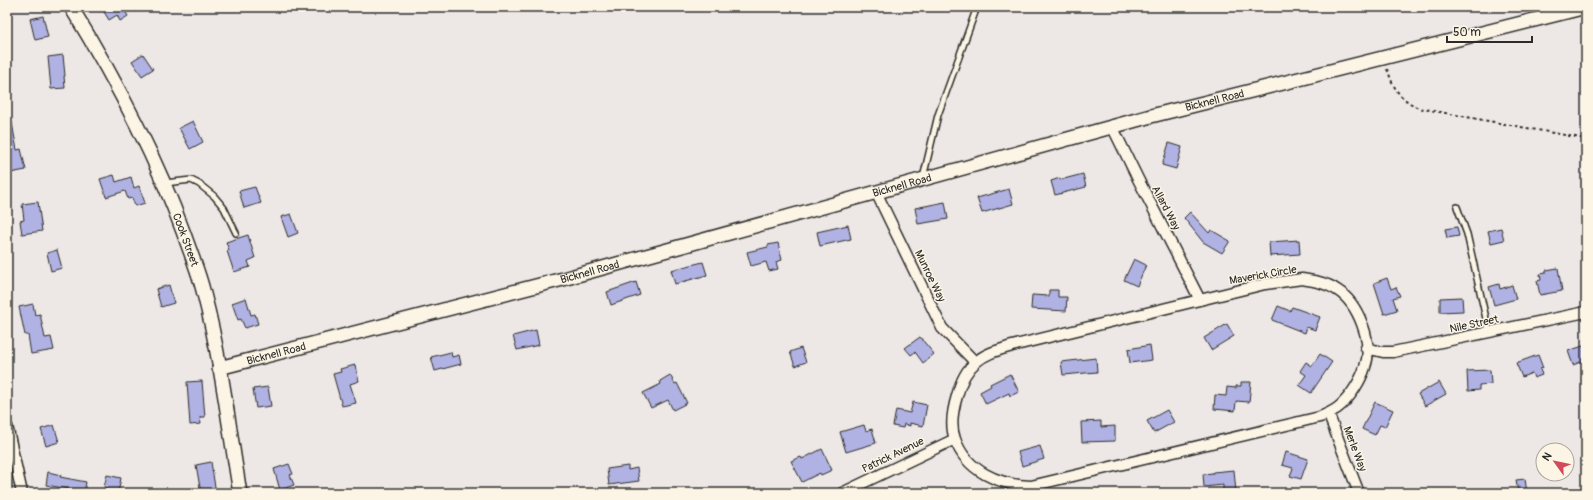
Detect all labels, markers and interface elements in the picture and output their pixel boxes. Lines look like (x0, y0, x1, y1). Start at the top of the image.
scale bar (1447, 18, 1532, 44)
text: 50 m (1453, 25, 1481, 40)
street label: Bicknell Road (1184, 86, 1245, 114)
street label: Bicknell Road (871, 171, 933, 199)
street label: Allard Way (1149, 184, 1183, 233)
street label: Cook Street (170, 211, 202, 268)
street label: Munroe Way (912, 248, 948, 304)
street label: Bicknell Road (559, 257, 621, 286)
street label: Maverick Circle (1228, 263, 1298, 287)
street label: Nile Street (1448, 312, 1500, 336)
street label: Bicknell Road (245, 339, 307, 367)
street label: Merle Way (1341, 425, 1370, 474)
street label: Patrick Avenue (860, 434, 927, 476)
north arrow (1535, 442, 1575, 482)
text: N (1540, 450, 1555, 463)

